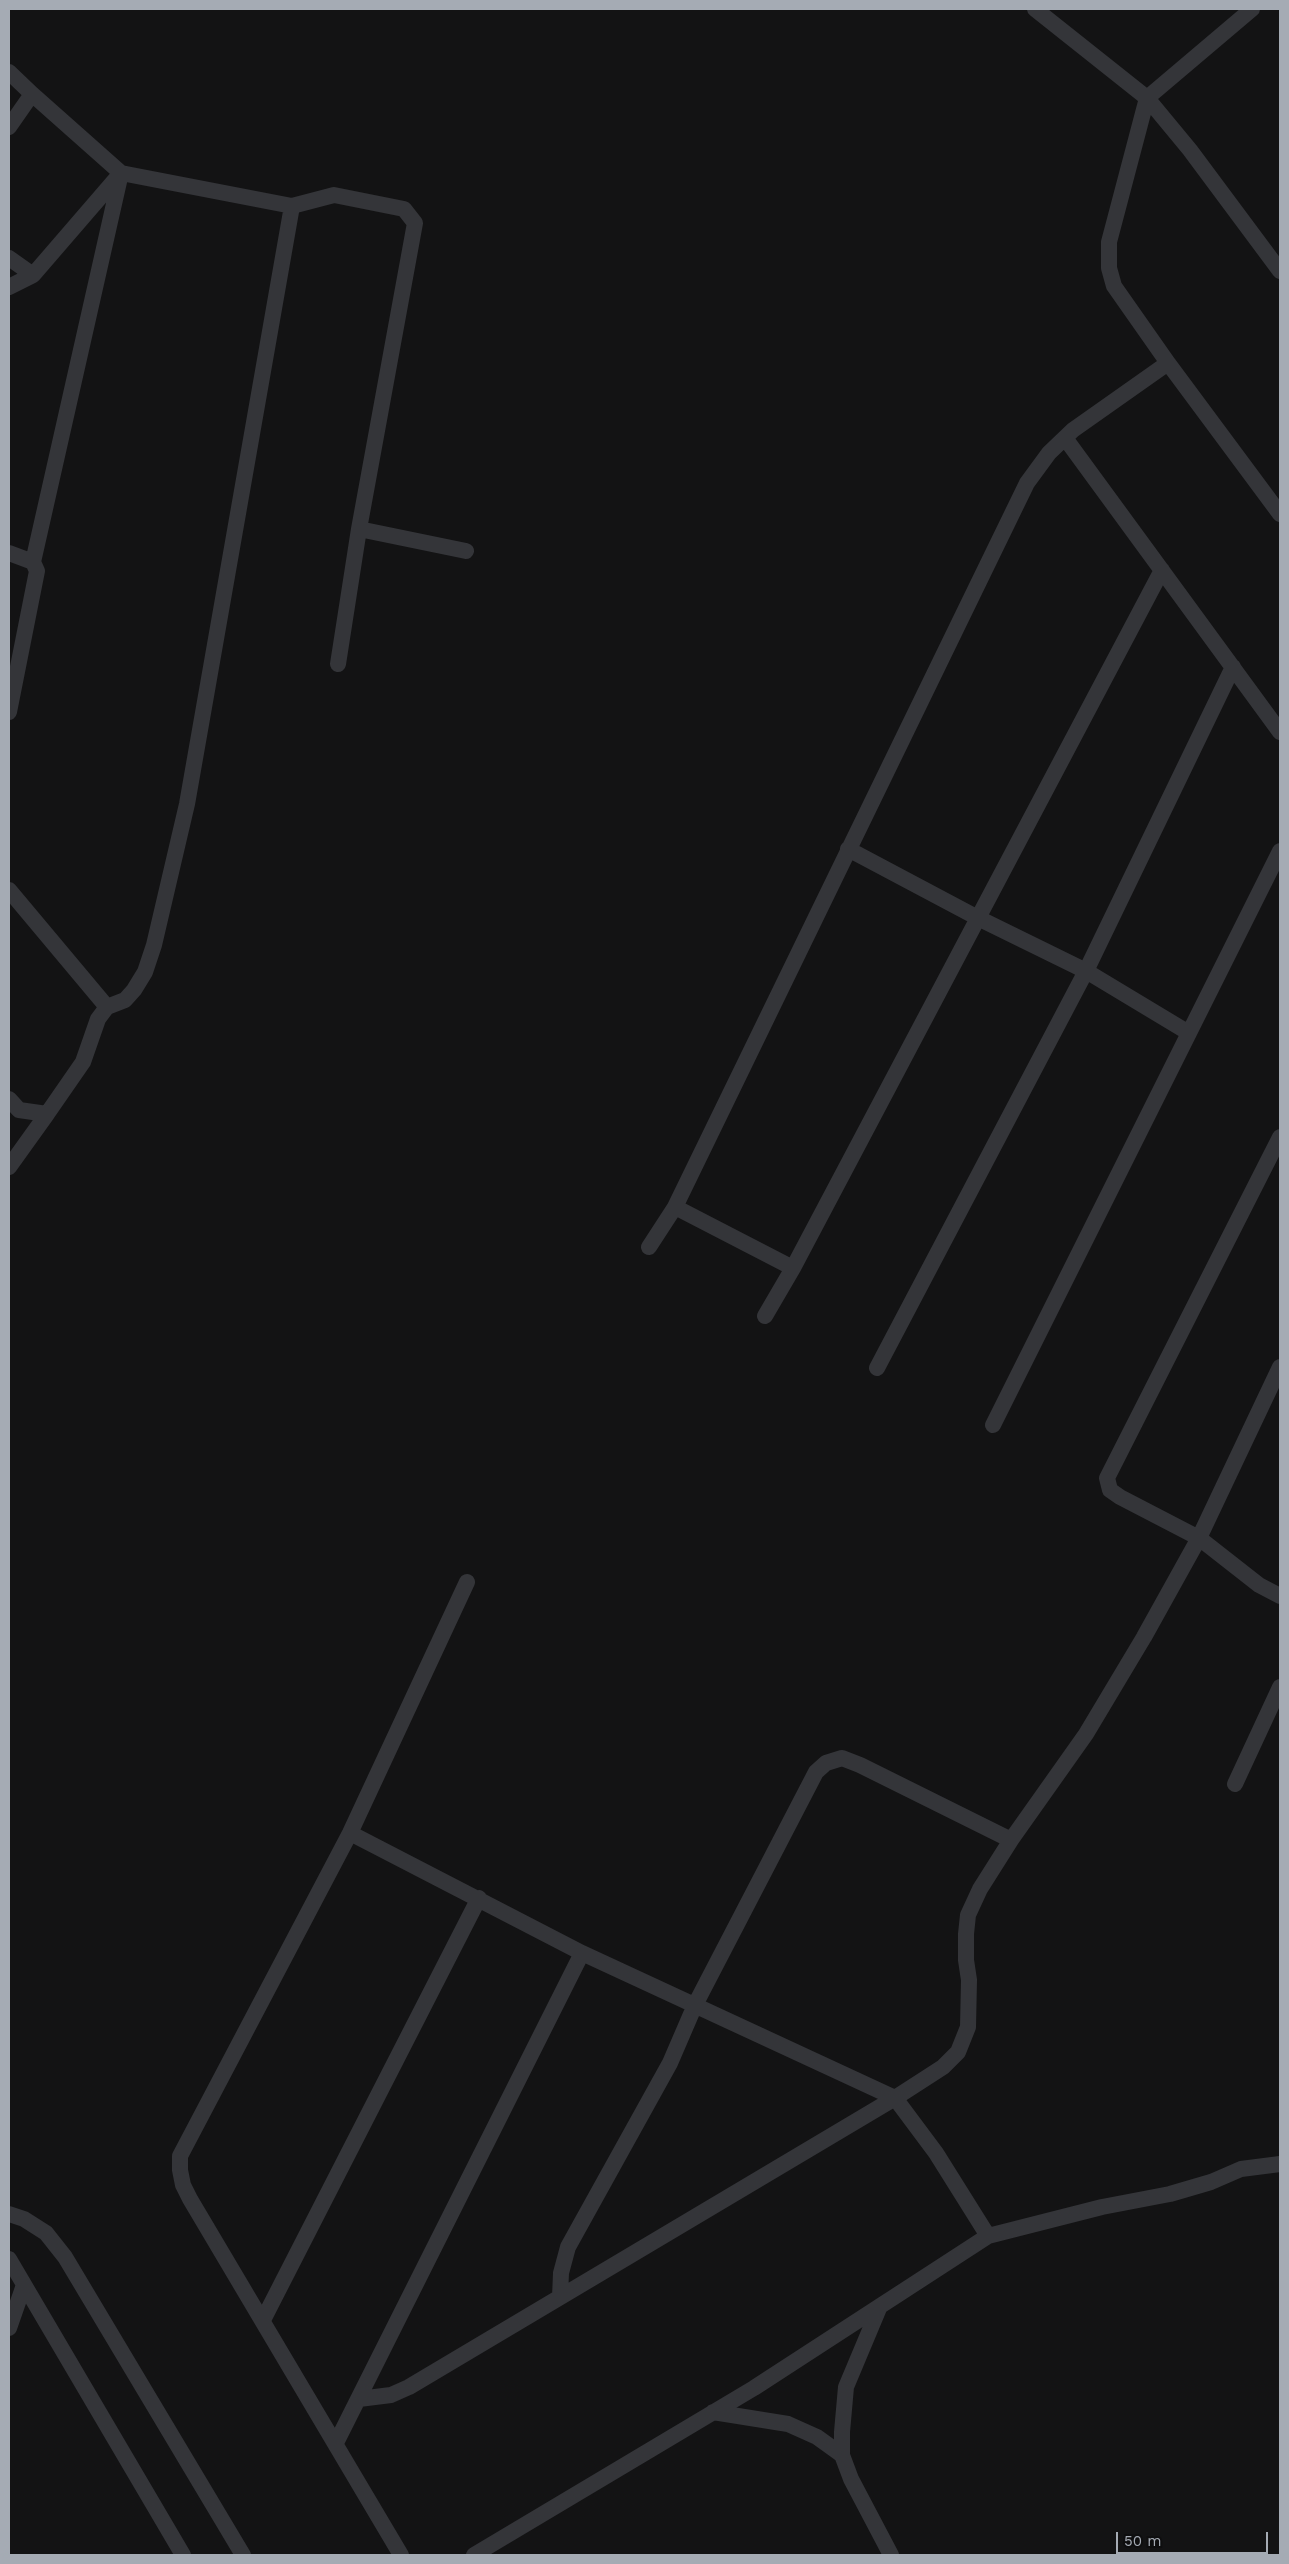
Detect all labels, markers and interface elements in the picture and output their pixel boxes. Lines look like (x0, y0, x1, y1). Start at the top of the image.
scale bar (1119, 2522, 1272, 2554)
text: 50 m (1124, 2532, 1161, 2550)

